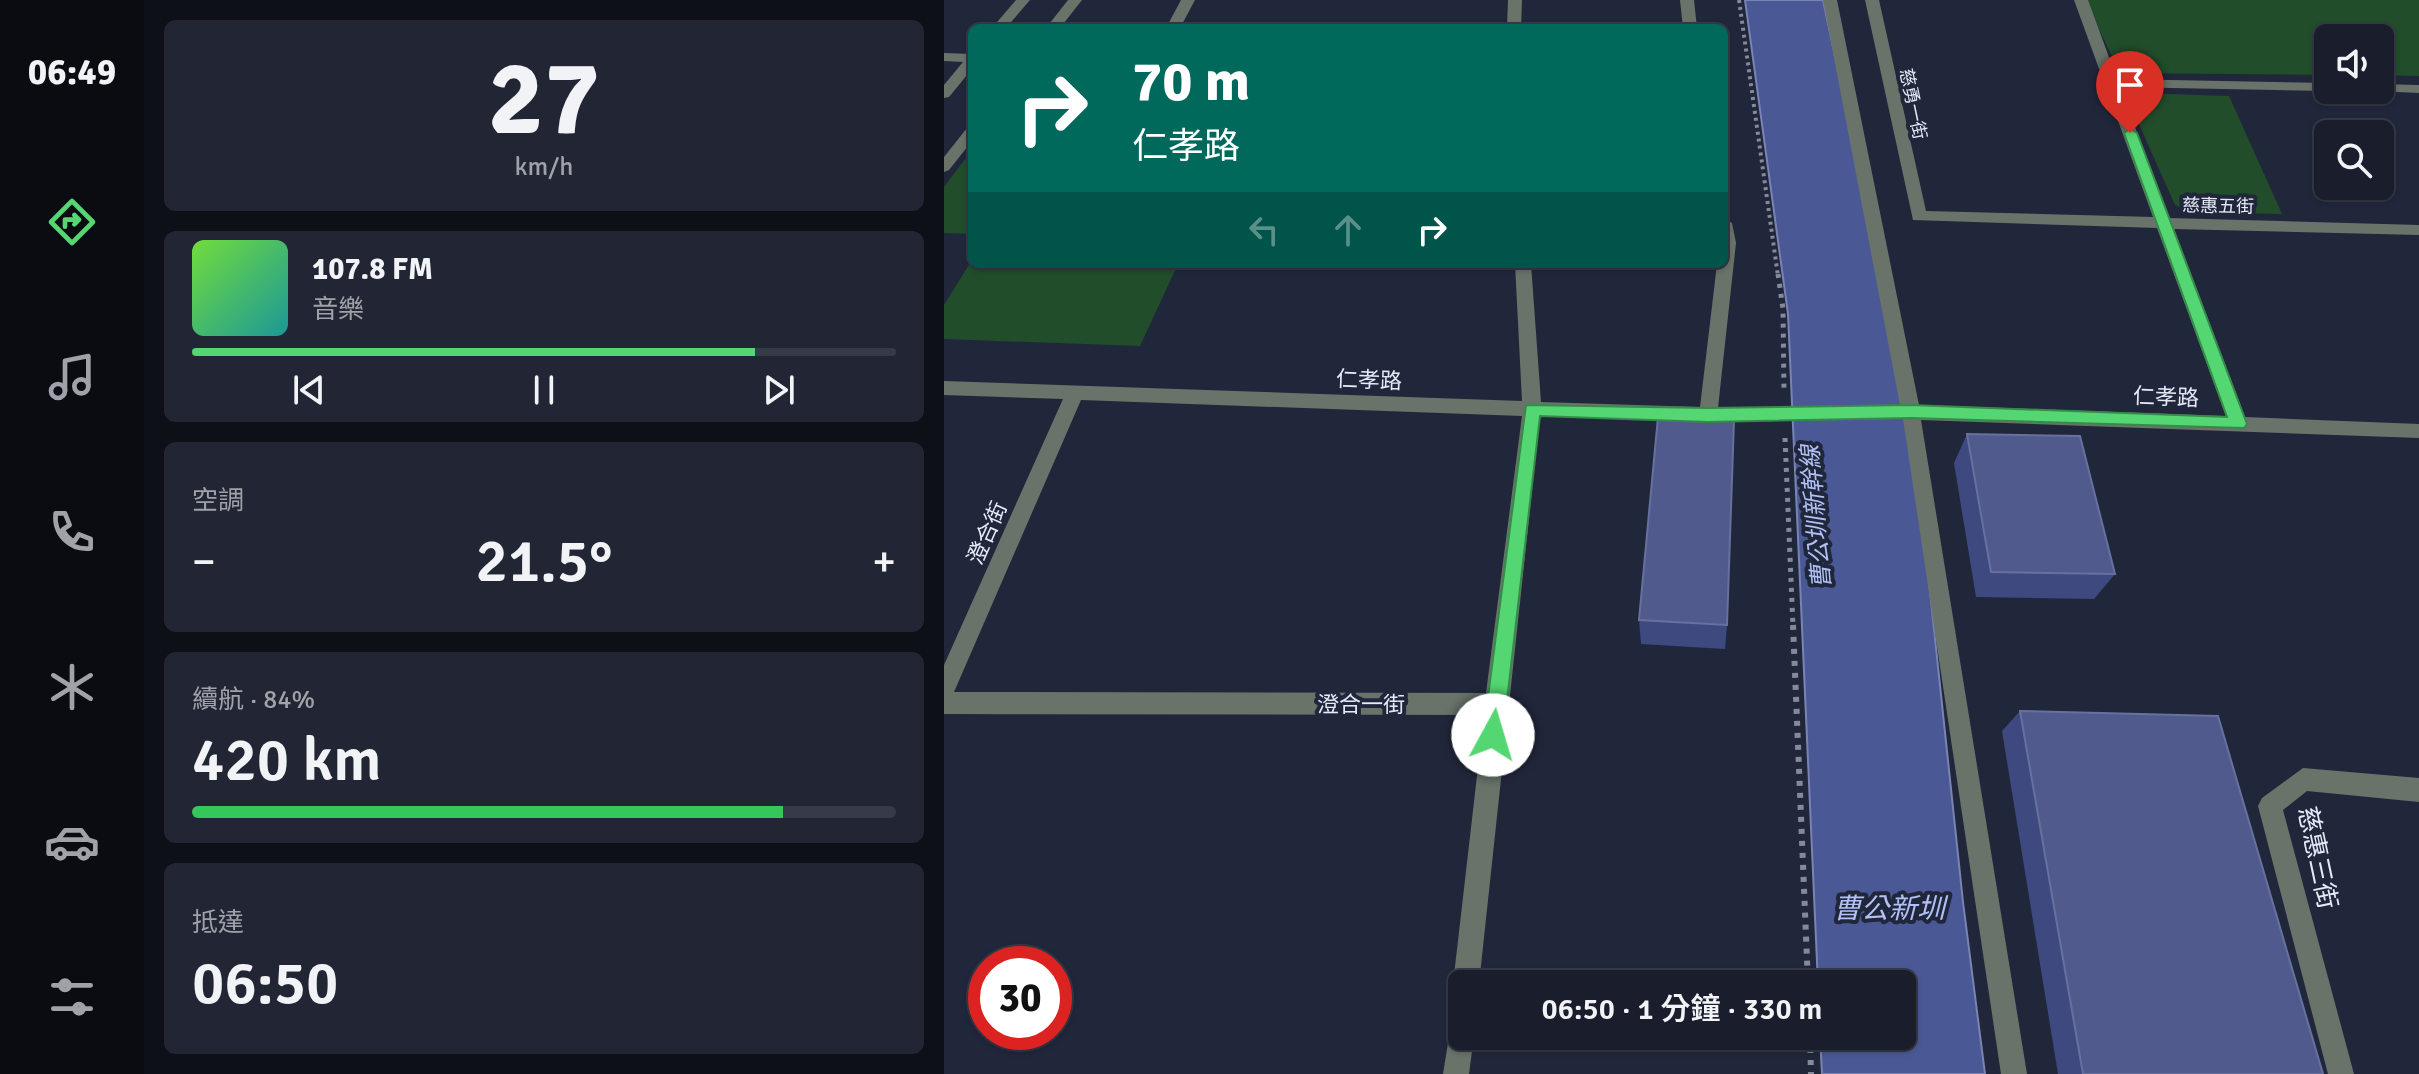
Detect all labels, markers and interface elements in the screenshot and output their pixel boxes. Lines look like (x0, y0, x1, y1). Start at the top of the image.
map controls (2314, 24, 2394, 200)
button: sound (2314, 24, 2394, 104)
text: 27 (488, 35, 600, 163)
text: 70 m (1132, 47, 1250, 116)
text: 06:49 (28, 50, 116, 95)
pin (2096, 51, 2164, 133)
icon: right (1000, 56, 1104, 160)
icon: arrive (2108, 63, 2152, 107)
street label: 慈勇一街 (1895, 66, 1931, 142)
button: search (2314, 120, 2394, 200)
text: 仁孝路 (1132, 124, 1240, 169)
text: km/h (515, 151, 573, 183)
icon: directions (44, 194, 100, 250)
street label: 慈惠五街 (2182, 194, 2254, 218)
icon: left (1242, 208, 1286, 252)
icon: ahead (1326, 208, 1370, 252)
icon: right (1410, 208, 1454, 252)
text: 107.8 FM (312, 251, 433, 288)
text: 音樂 (312, 294, 364, 326)
icon: music (44, 349, 100, 405)
street label: 仁孝路 (1336, 365, 1402, 395)
icon: previous (287, 368, 331, 412)
icon: pause (522, 368, 566, 412)
icon: next (757, 368, 801, 412)
street label: 仁孝路 (2133, 382, 2199, 412)
water label: 曹公圳新幹線 (1795, 441, 1837, 590)
text: 空調 (192, 485, 244, 517)
street label: 澄合街 (961, 497, 1013, 569)
icon: phone (44, 504, 100, 560)
text: 21.5° (476, 525, 612, 599)
text: − (192, 535, 216, 589)
text: + (872, 535, 896, 589)
icon: climate (44, 659, 100, 715)
text: 續航 · 84% (192, 684, 315, 716)
street label: 澄合一街 (1317, 691, 1405, 718)
position arrow (1451, 693, 1535, 777)
text: 420 km (192, 724, 381, 798)
street label: 慈惠三街 (2291, 804, 2343, 912)
icon: car (44, 814, 100, 870)
water label: 曹公新圳 (1833, 892, 1949, 926)
text: 抵達 (192, 907, 244, 939)
speed limit sign: 30 (968, 946, 1072, 1050)
text: 06:50 (192, 947, 339, 1021)
icon: filters (44, 969, 100, 1025)
text: 06:50 · 1 分鐘 · 330 m (1542, 991, 1822, 1028)

